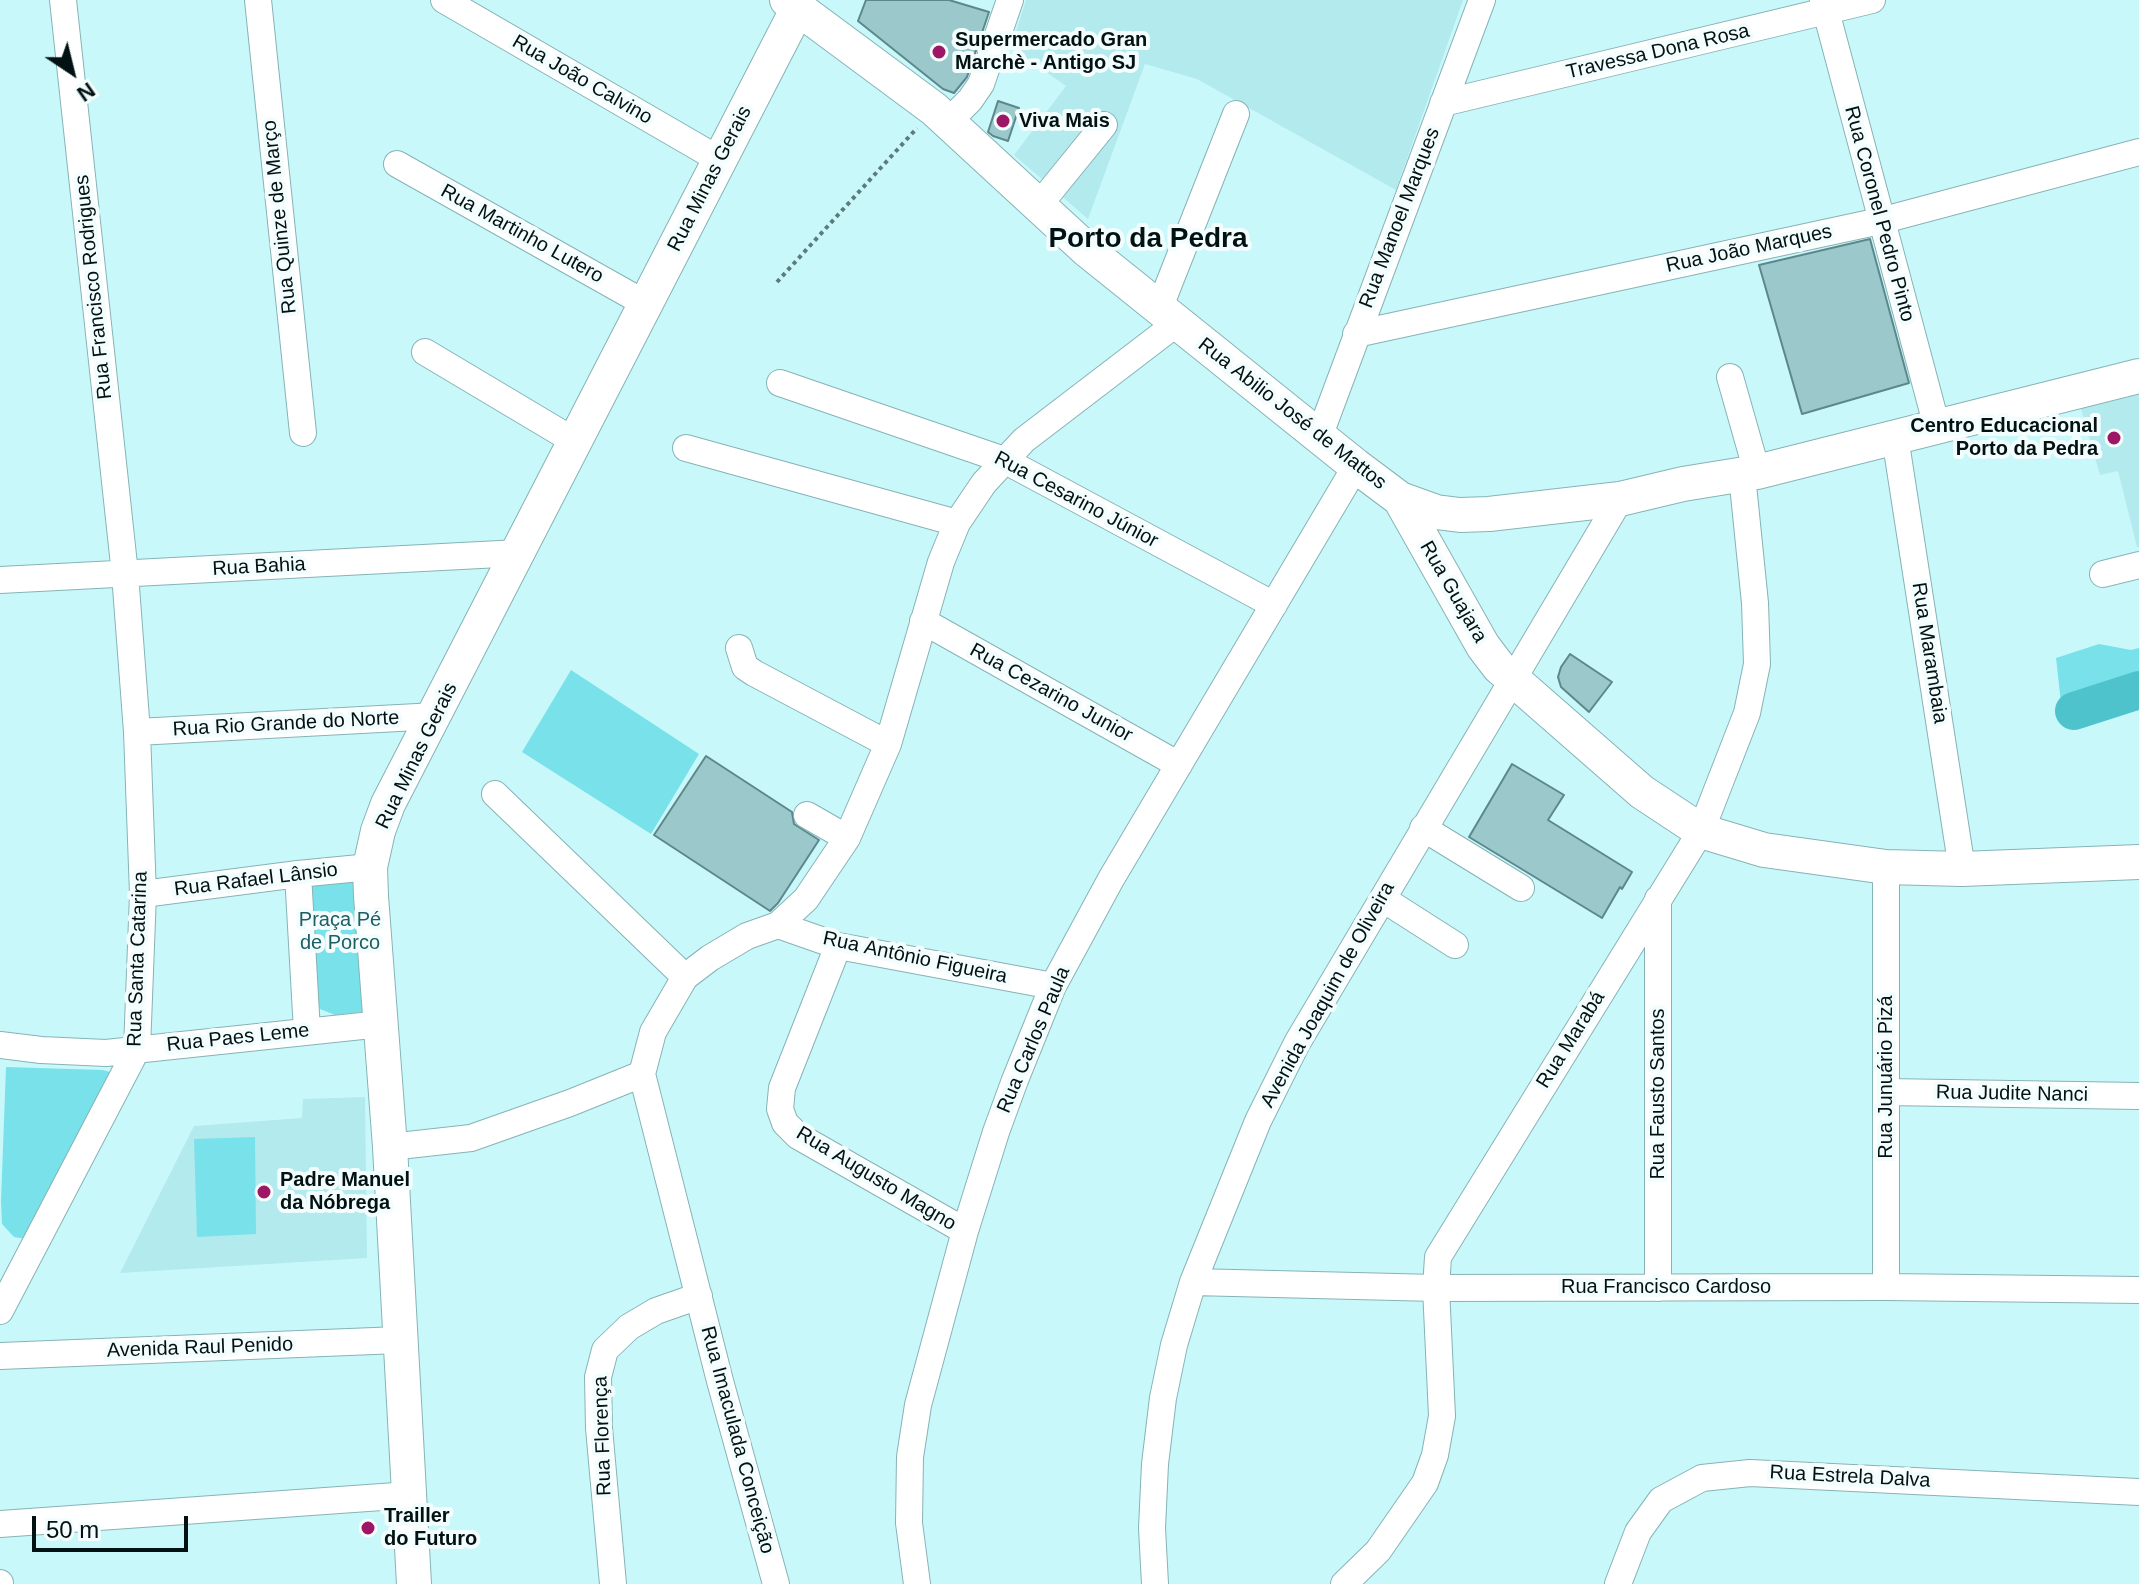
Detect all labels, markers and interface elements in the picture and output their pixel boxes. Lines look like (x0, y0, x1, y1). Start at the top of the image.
street label: Travessa Dona Rosa (1564, 19, 1752, 85)
place label: Supermercado Gran Marchè - Antigo SJ (955, 28, 1147, 75)
street label: Rua João Calvino (508, 30, 656, 130)
north arrow (32, 32, 112, 112)
marker: Supermercado Gran Marchè - Antigo SJ (930, 43, 948, 61)
text: N (72, 77, 100, 107)
street label: Rua Minas Gerais (663, 102, 757, 256)
street label: Rua Coronel Pedro Pinto (1839, 104, 1919, 324)
place label: Viva Mais (1019, 109, 1110, 133)
marker: Viva Mais (994, 112, 1012, 130)
street label: Rua Quinze de Março (258, 119, 302, 315)
street label: Rua Manoel Marques (1355, 124, 1445, 312)
street label: Rua Francisco Rodrigues (70, 174, 118, 400)
street label: Rua Martinho Lutero (436, 179, 608, 289)
street label: Rua João Marques (1664, 220, 1834, 278)
district label: Porto da Pedra (1048, 222, 1248, 256)
street label: Rua Abilio José de Mattos (1193, 333, 1391, 495)
place label: Centro Educacional Porto da Pedra (1910, 414, 2098, 461)
marker: Centro Educacional Porto da Pedra (2105, 429, 2123, 447)
street label: Rua Cesarino Júnior (990, 447, 1162, 553)
street label: Rua Guajara (1414, 537, 1492, 647)
street label: Rua Bahia (212, 553, 306, 581)
street label: Rua Marambaia (1906, 581, 1952, 725)
street label: Rua Cezarino Junior (965, 638, 1137, 748)
street label: Rua Minas Gerais (371, 679, 463, 833)
street label: Rua Rio Grande do Norte (172, 706, 400, 742)
street label: Rua Rafael Lânsio (173, 858, 339, 902)
street label: Rua Santa Catarina (123, 871, 153, 1047)
street label: Avenida Joaquim de Oliveira (1256, 878, 1400, 1112)
park label: Praça Pé de Porco (299, 908, 381, 955)
street label: Rua Antônio Figueira (821, 927, 1009, 989)
street label: Rua Carlos Paula (992, 963, 1076, 1117)
street label: Rua Marabá (1532, 987, 1610, 1093)
street label: Rua Junuário Pizá (1874, 995, 1898, 1159)
street label: Rua Fausto Santos (1646, 1008, 1670, 1180)
street label: Rua Paes Leme (165, 1019, 311, 1057)
street label: Rua Judite Nanci (1936, 1081, 2088, 1107)
street label: Rua Augusto Magno (792, 1122, 960, 1236)
place label: Padre Manuel da Nóbrega (280, 1168, 410, 1215)
marker: Padre Manuel da Nóbrega (255, 1183, 273, 1201)
street label: Rua Francisco Cardoso (1561, 1275, 1771, 1299)
street label: Rua Imaculada Conceição (695, 1324, 779, 1556)
street label: Avenida Raul Penido (106, 1333, 294, 1363)
street label: Rua Florença (589, 1376, 617, 1496)
street label: Rua Estrela Dalva (1769, 1461, 1931, 1493)
scale bar (36, 1500, 192, 1550)
place label: Trailler do Futuro (384, 1504, 477, 1551)
text: 50 m (46, 1516, 99, 1543)
marker: Trailler do Futuro (359, 1519, 377, 1537)

